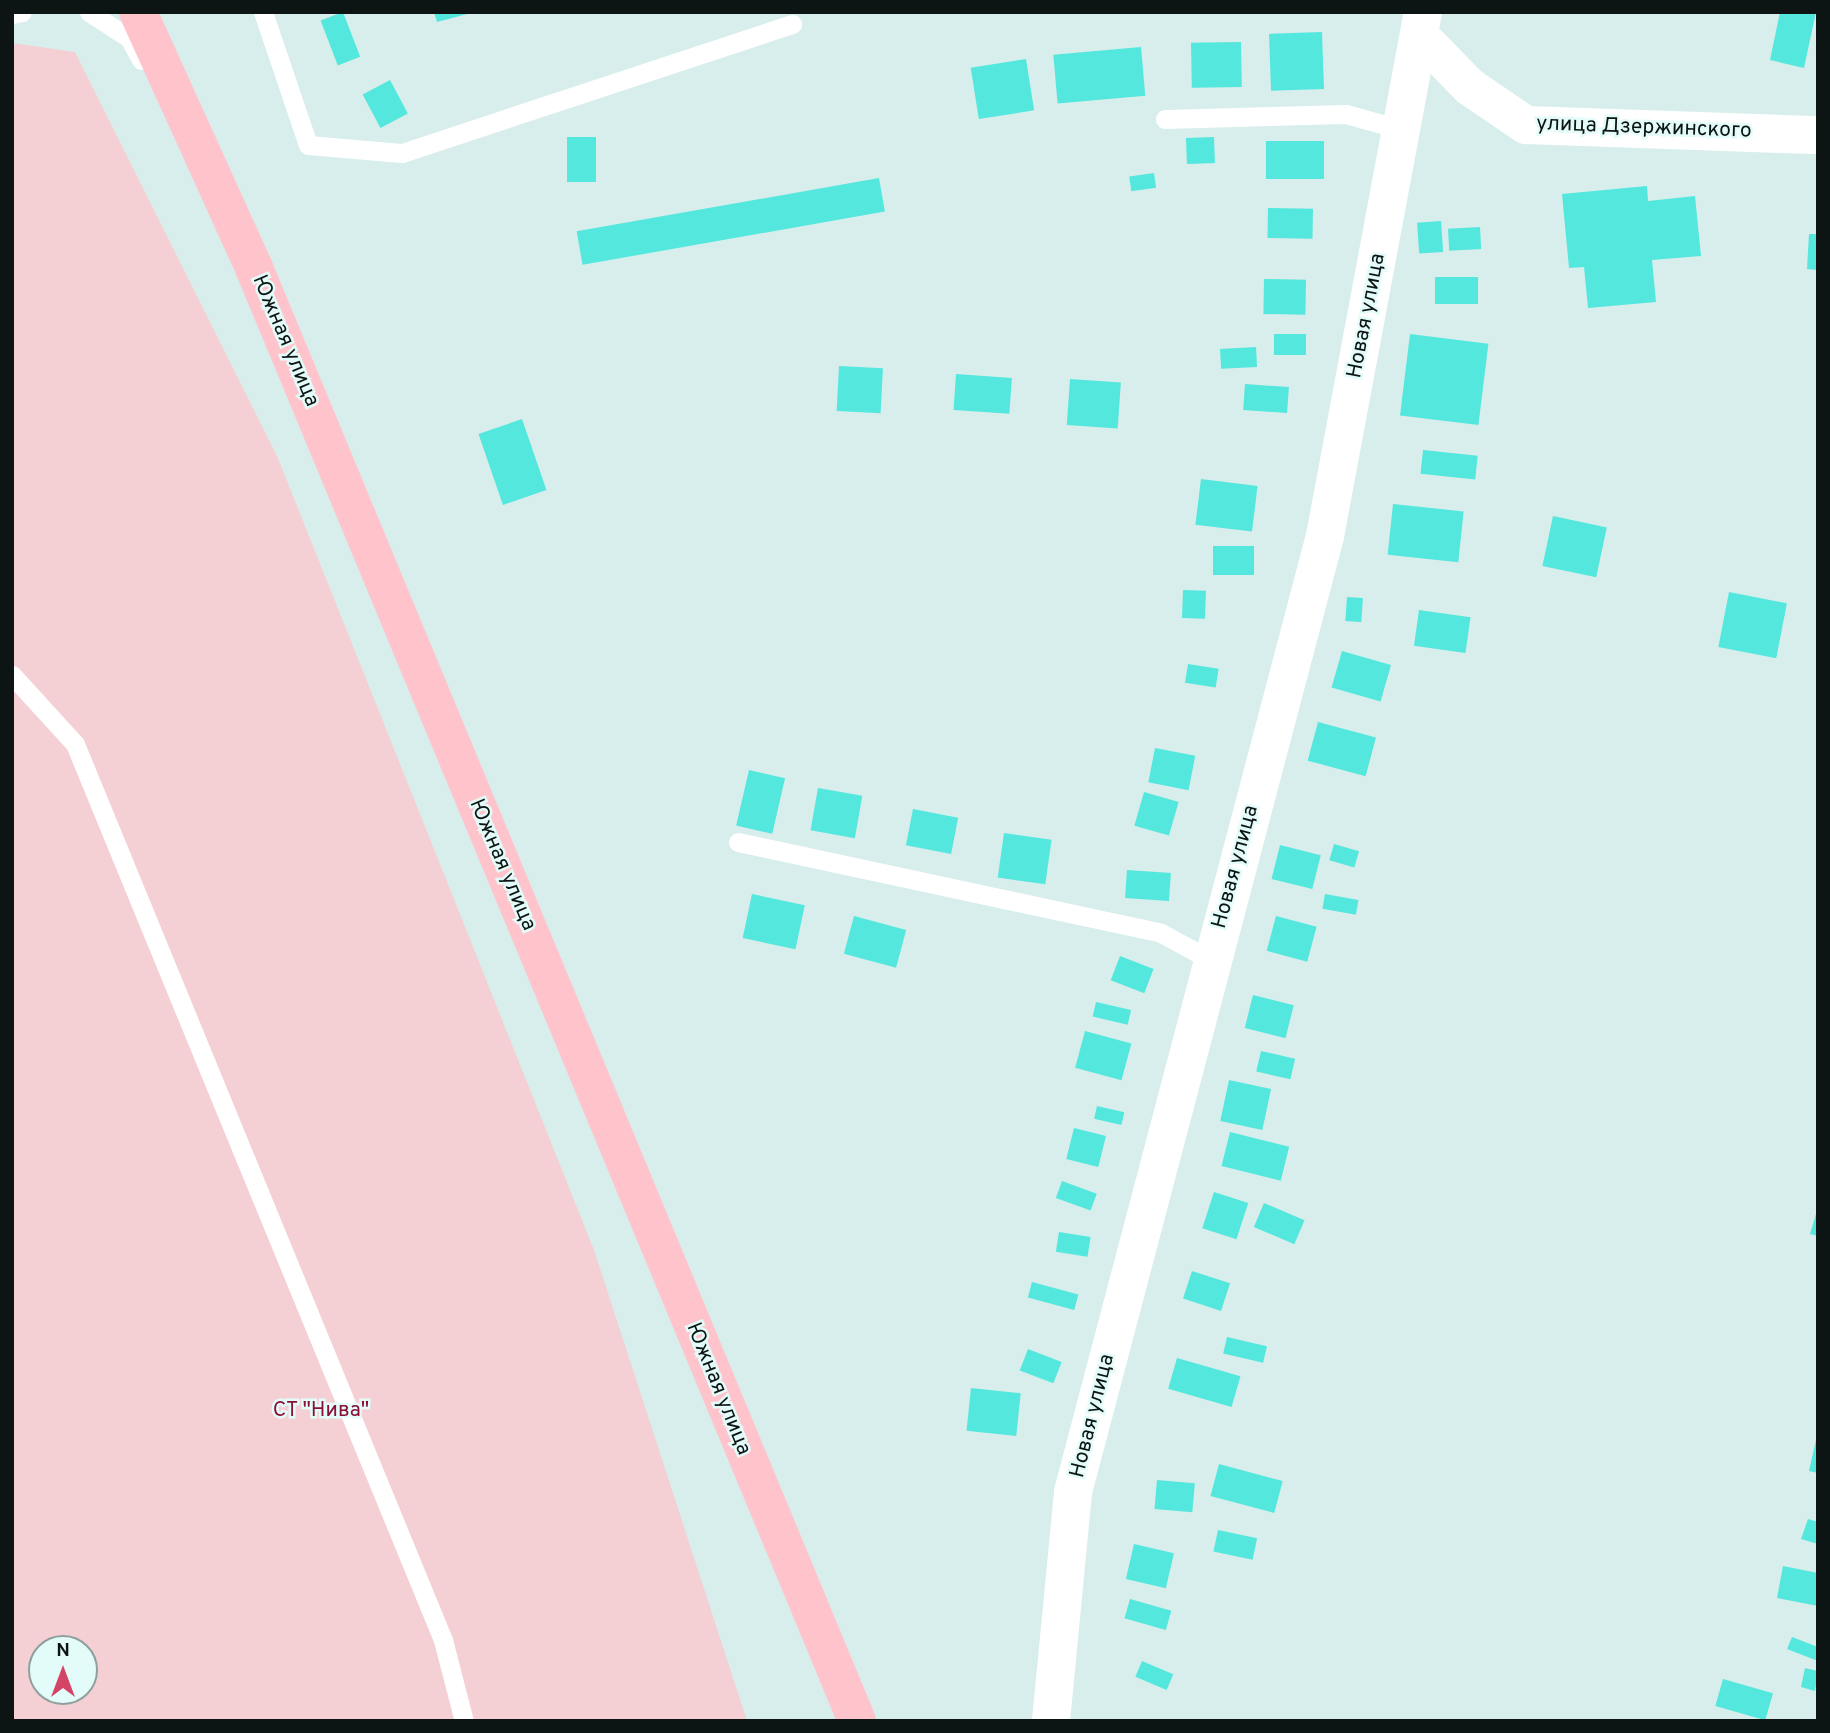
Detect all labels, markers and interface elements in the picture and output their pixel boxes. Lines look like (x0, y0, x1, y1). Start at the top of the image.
street label: улица Дзержинского (1536, 112, 1752, 144)
street label: Новая улица (1343, 251, 1391, 381)
street label: Южная улица (246, 271, 324, 411)
street label: Южная улица (463, 795, 541, 935)
street label: Новая улица (1207, 803, 1265, 931)
street label: Южная улица (680, 1319, 756, 1459)
street label: Новая улица (1065, 1351, 1121, 1481)
park label: СТ "Нива" (272, 1398, 370, 1424)
north arrow (28, 1635, 98, 1705)
text: N (56, 1639, 70, 1663)

